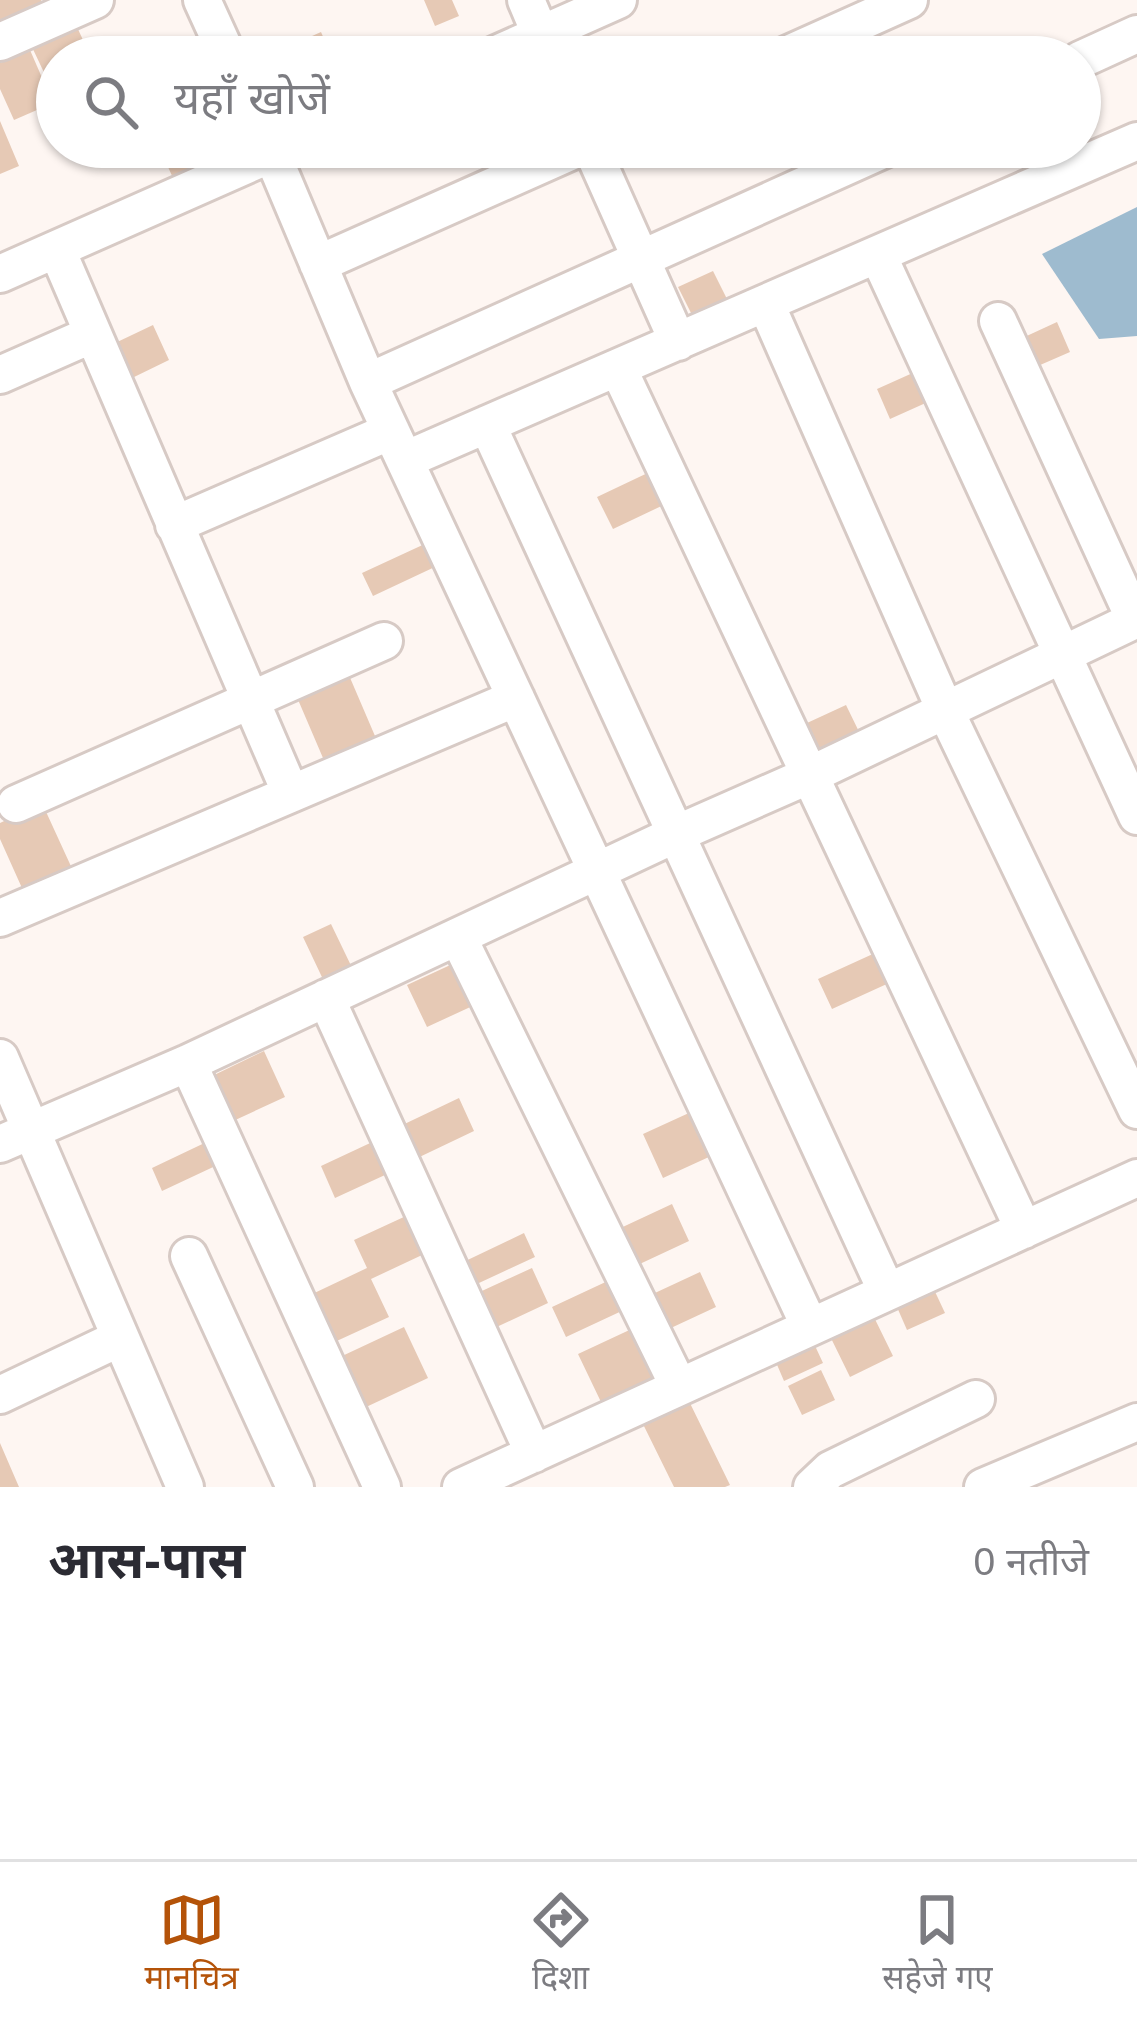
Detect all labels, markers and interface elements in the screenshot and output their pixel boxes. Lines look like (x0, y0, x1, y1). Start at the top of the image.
search box (36, 36, 1101, 168)
icon: search (78, 69, 144, 135)
text: यहाँ खोजें (174, 73, 330, 124)
text: आस-पास (48, 1532, 245, 1589)
text: 0 नतीजे (974, 1540, 1089, 1583)
tab: मानचित्र (144, 1887, 239, 2002)
tab: दिशा (528, 1887, 594, 2002)
tab: सहेजे गए (882, 1887, 993, 2002)

